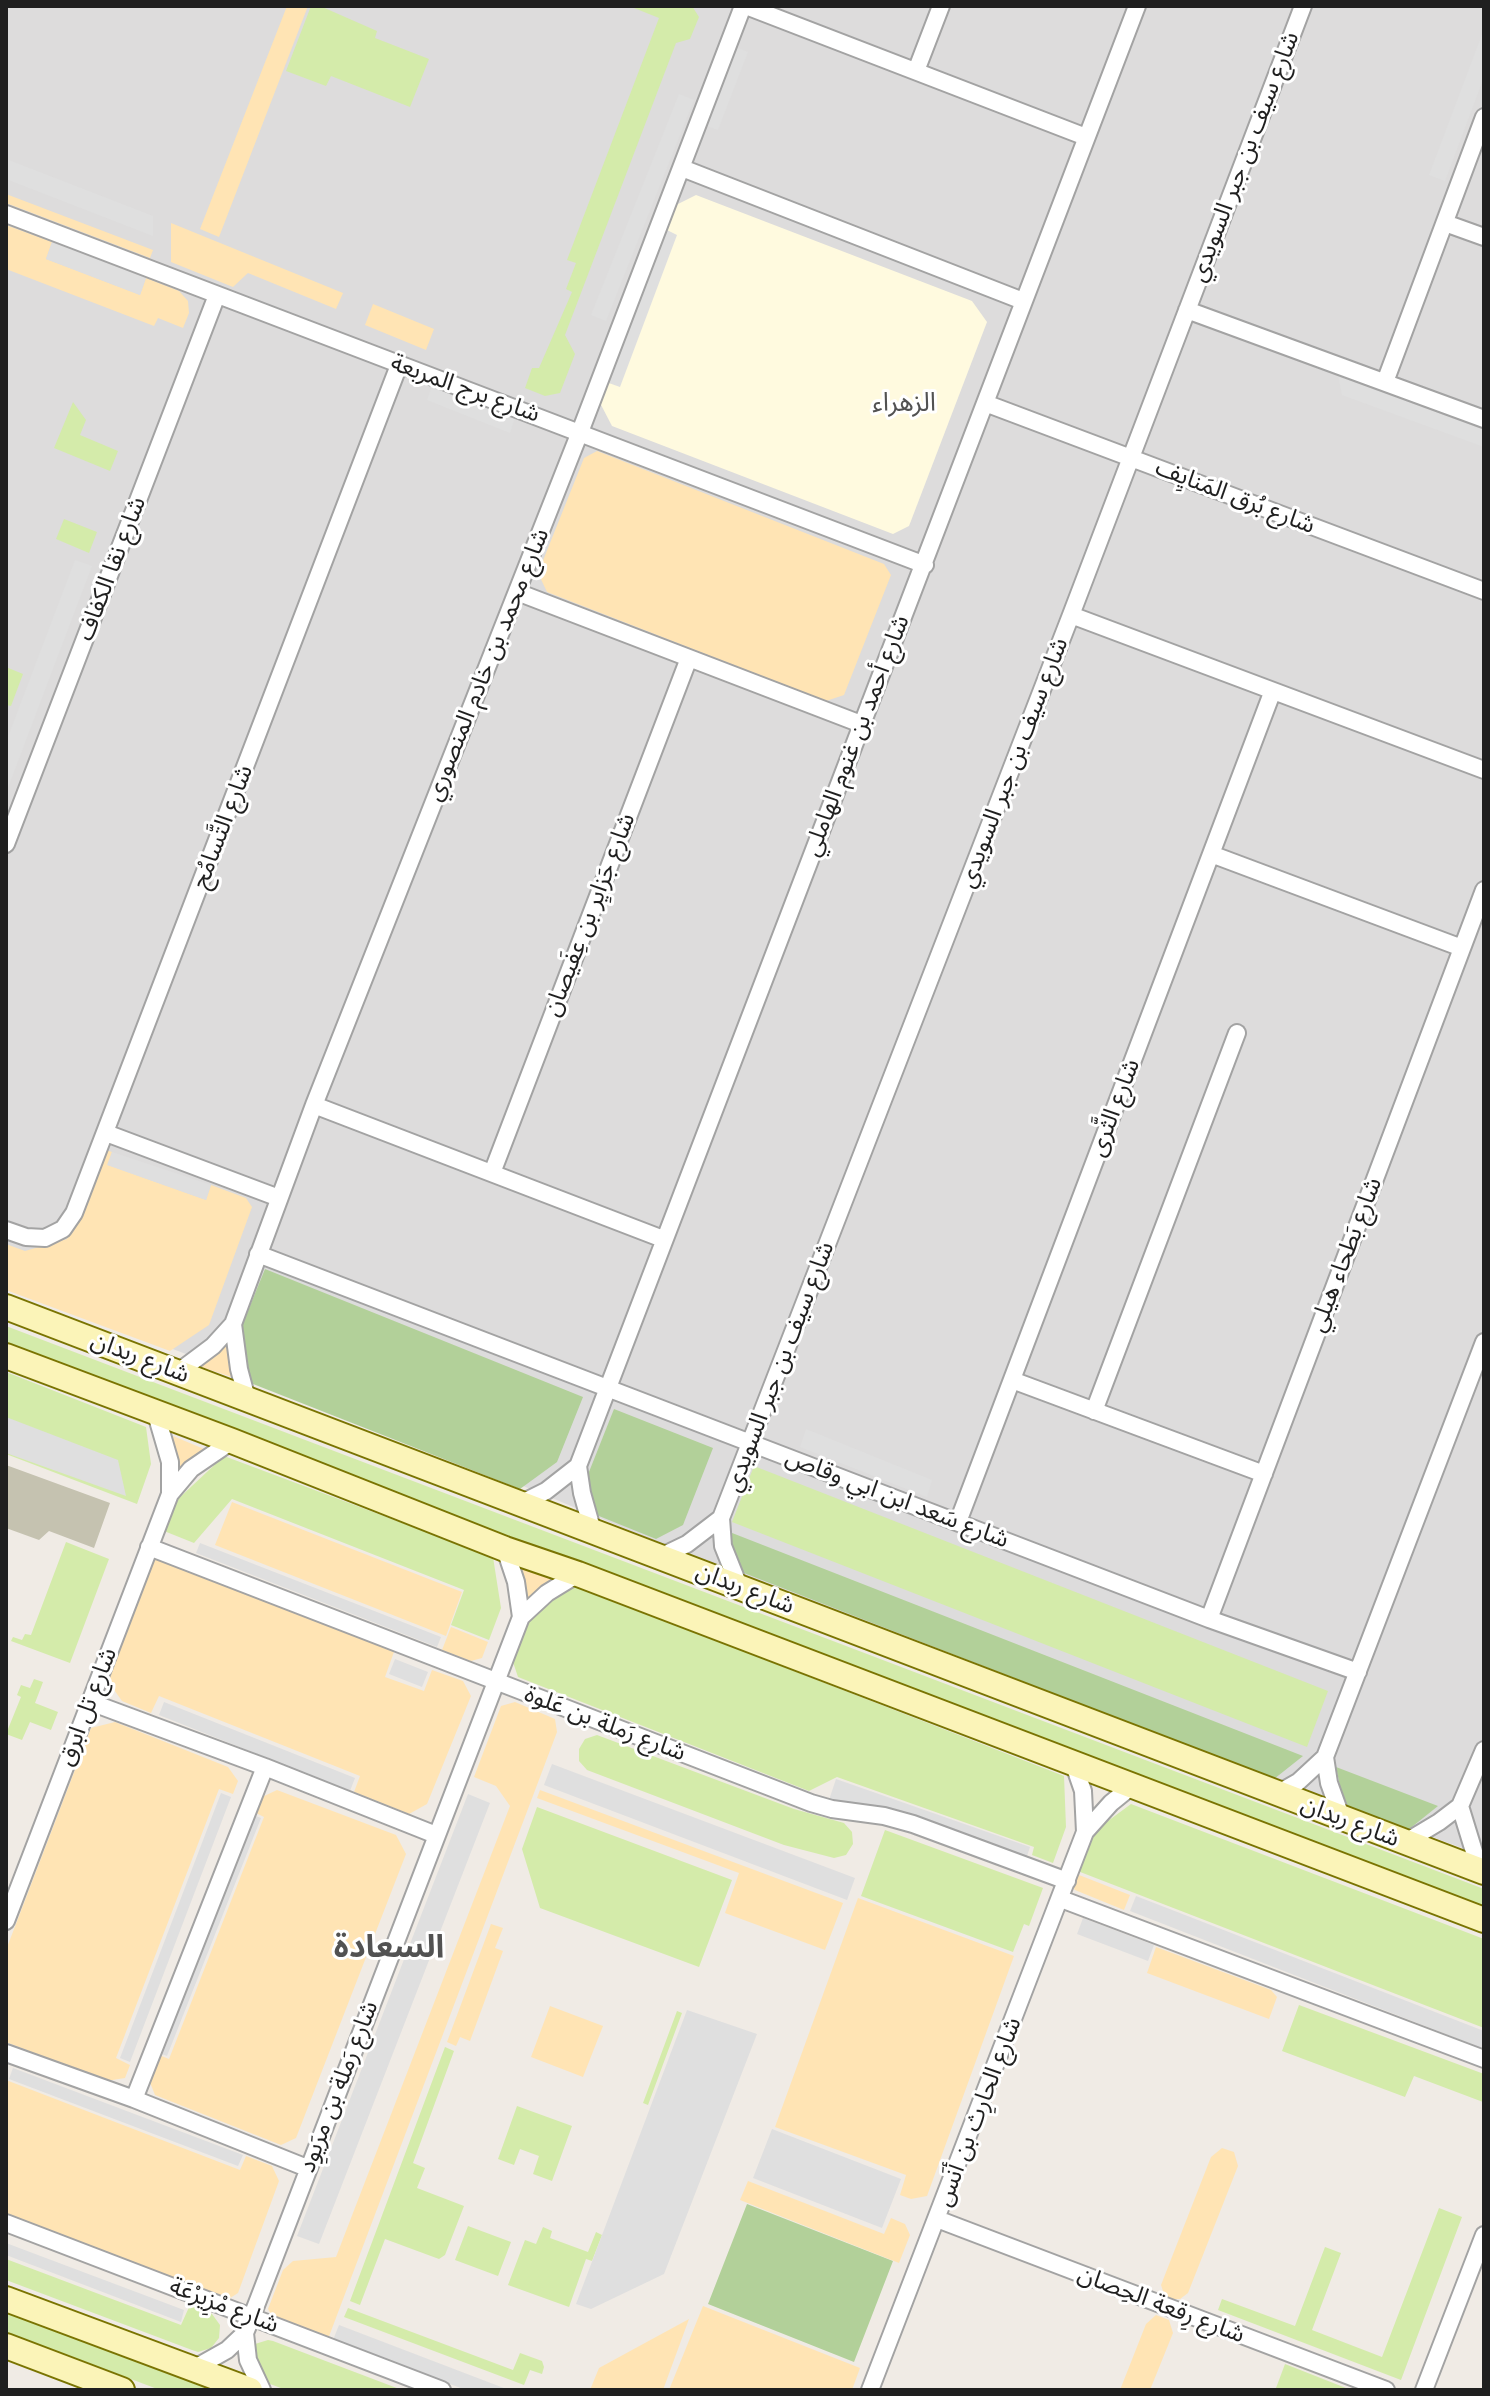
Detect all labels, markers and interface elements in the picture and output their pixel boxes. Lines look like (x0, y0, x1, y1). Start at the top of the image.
street label: شارع سيف بن جبر السويدي (1184, 28, 1306, 286)
street label: شارع برج المربعة (386, 349, 544, 429)
district label: الزهراء (872, 388, 936, 420)
street label: شارع بُرق المَنايِف (1151, 453, 1319, 541)
street label: شارع نقا الكفاف (71, 493, 153, 645)
street label: شارع محمد بن خادم المنصوري (420, 525, 556, 805)
street label: شارع أحمد بن غنوم الهاملي (798, 612, 916, 860)
street label: شارع سيف بن جبر السويدي (953, 634, 1075, 892)
street label: شارع التَّسامُح (186, 761, 260, 893)
street label: شارع جَزايِر بن عِفَيصان (538, 809, 642, 1021)
street label: شارع الثَّرى (1083, 1055, 1147, 1161)
street label: شارع بَطحاء هيلي (1303, 1174, 1389, 1336)
street label: شارع سيف بن جبر السويدي (719, 1238, 841, 1496)
street label: شارع ربدان (87, 1326, 193, 1390)
street label: شارع سَعد ابن ابي وقاص (781, 1443, 1013, 1555)
street label: شارع ربدان (692, 1557, 798, 1621)
street label: شارع تل ابرق (52, 1644, 124, 1770)
street label: شارع رَملة بن عَلوة (520, 1680, 690, 1768)
street label: شارع ربدان (1297, 1790, 1403, 1854)
district label: السعادة (334, 1929, 444, 1967)
street label: شارع رَملة بن مرَيوِد (293, 1997, 385, 2177)
street label: شارع الحارِث بن أنَس (930, 2013, 1028, 2211)
street label: شارع رِقعة الحِصان (1073, 2260, 1249, 2350)
street label: شارع مْزِيرْعَة (165, 2272, 283, 2340)

